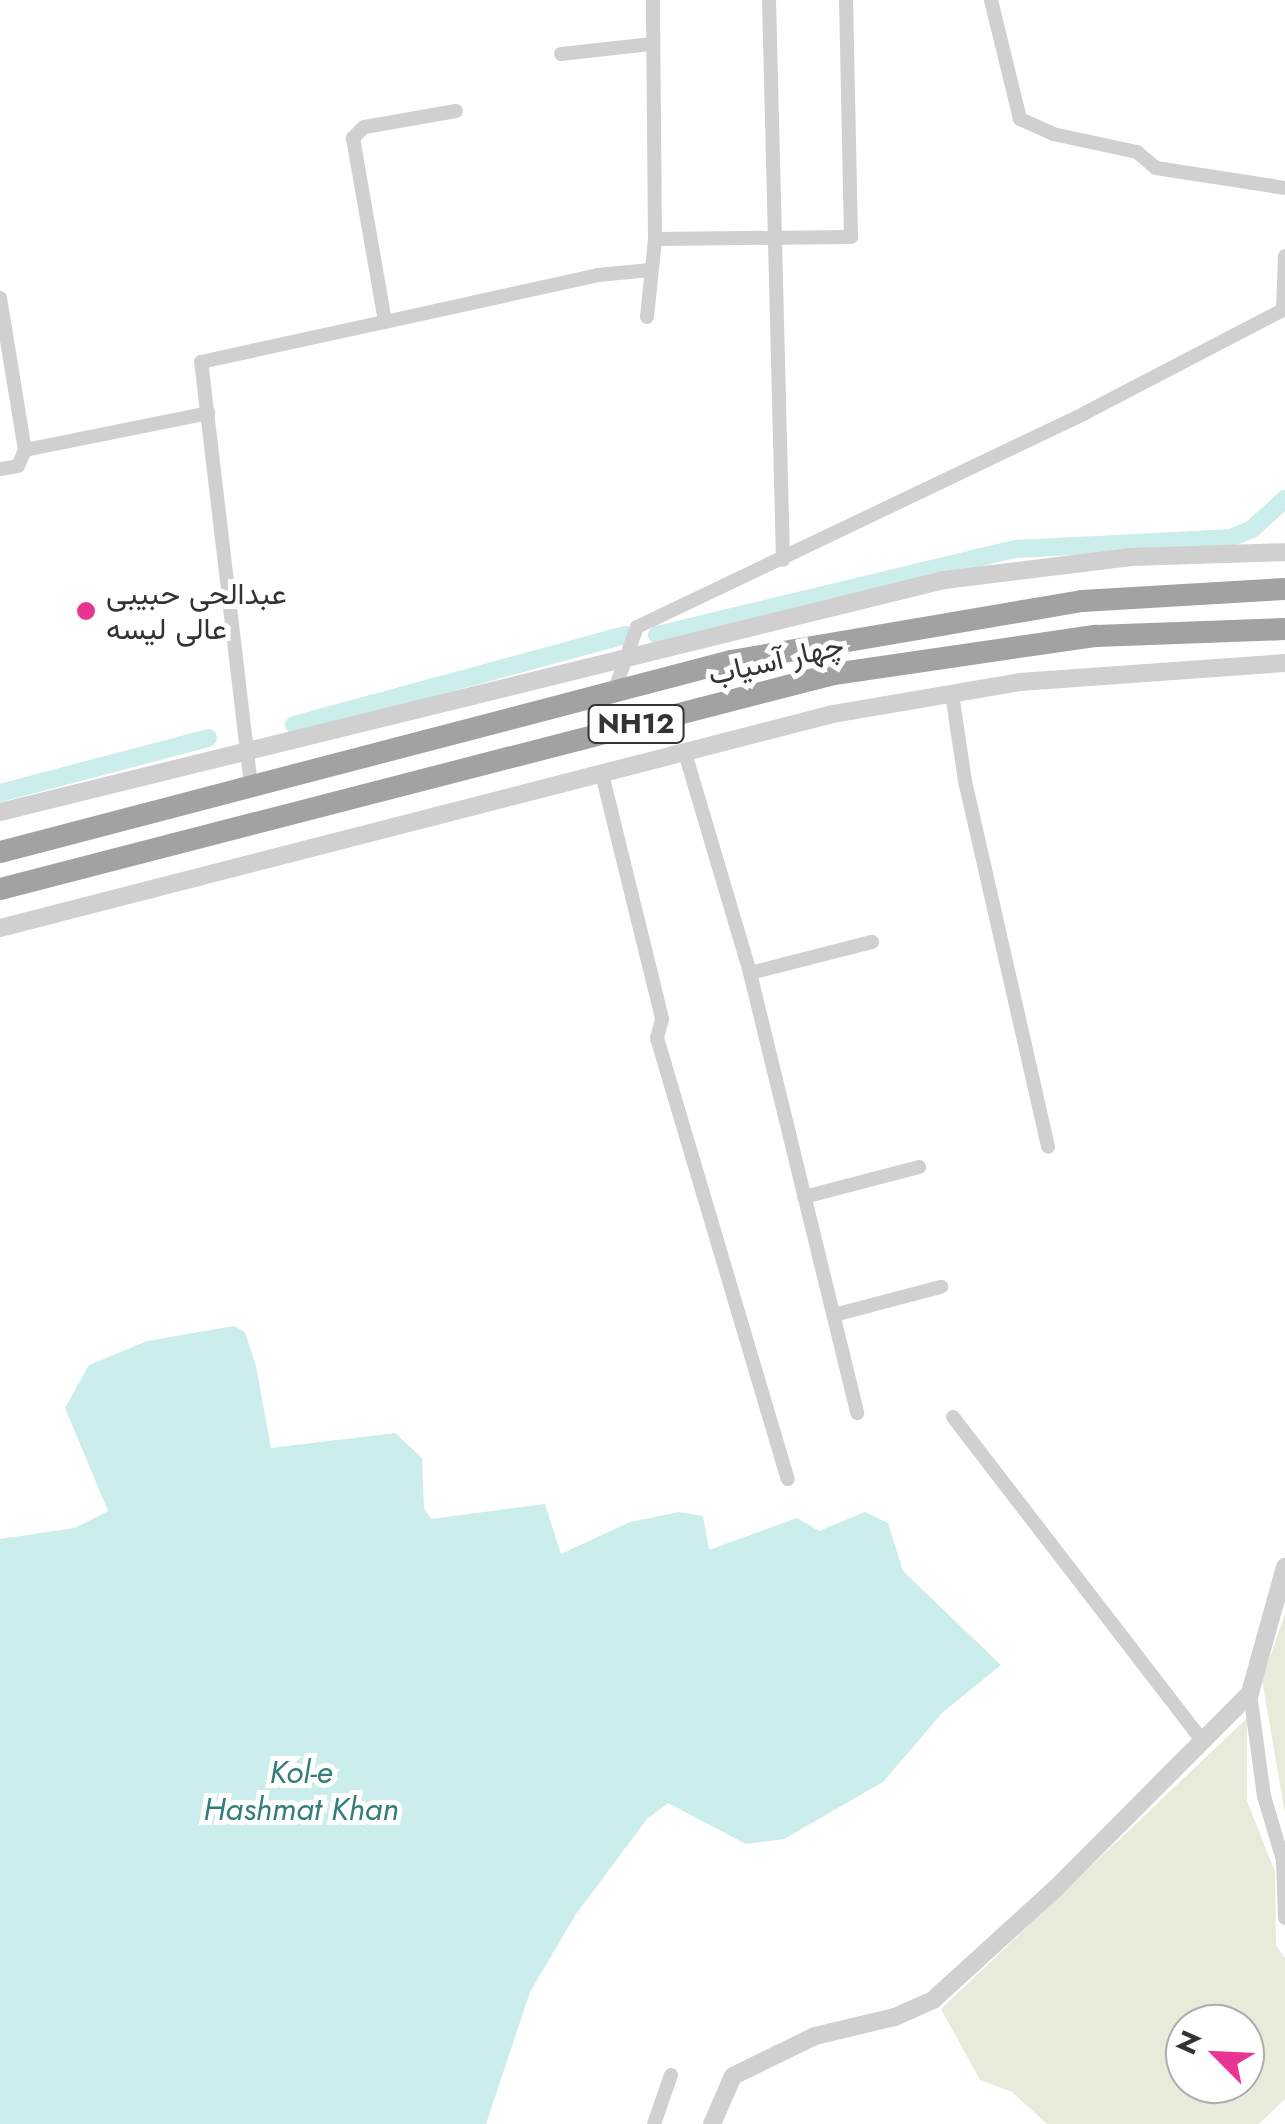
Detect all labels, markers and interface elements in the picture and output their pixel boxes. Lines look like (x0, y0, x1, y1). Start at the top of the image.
place label: عبدالحی حبیبی عالی لیسه (106, 576, 287, 646)
marker: عبدالحی حبیبی عالی لیسه (75, 600, 97, 622)
street label: چهار آسیاب (705, 627, 847, 693)
road number: NH12 (586, 701, 686, 747)
water label: Kol-e Hashmat Khan (203, 1754, 399, 1829)
north arrow (1165, 2004, 1265, 2104)
text: N (1166, 2024, 1212, 2061)

